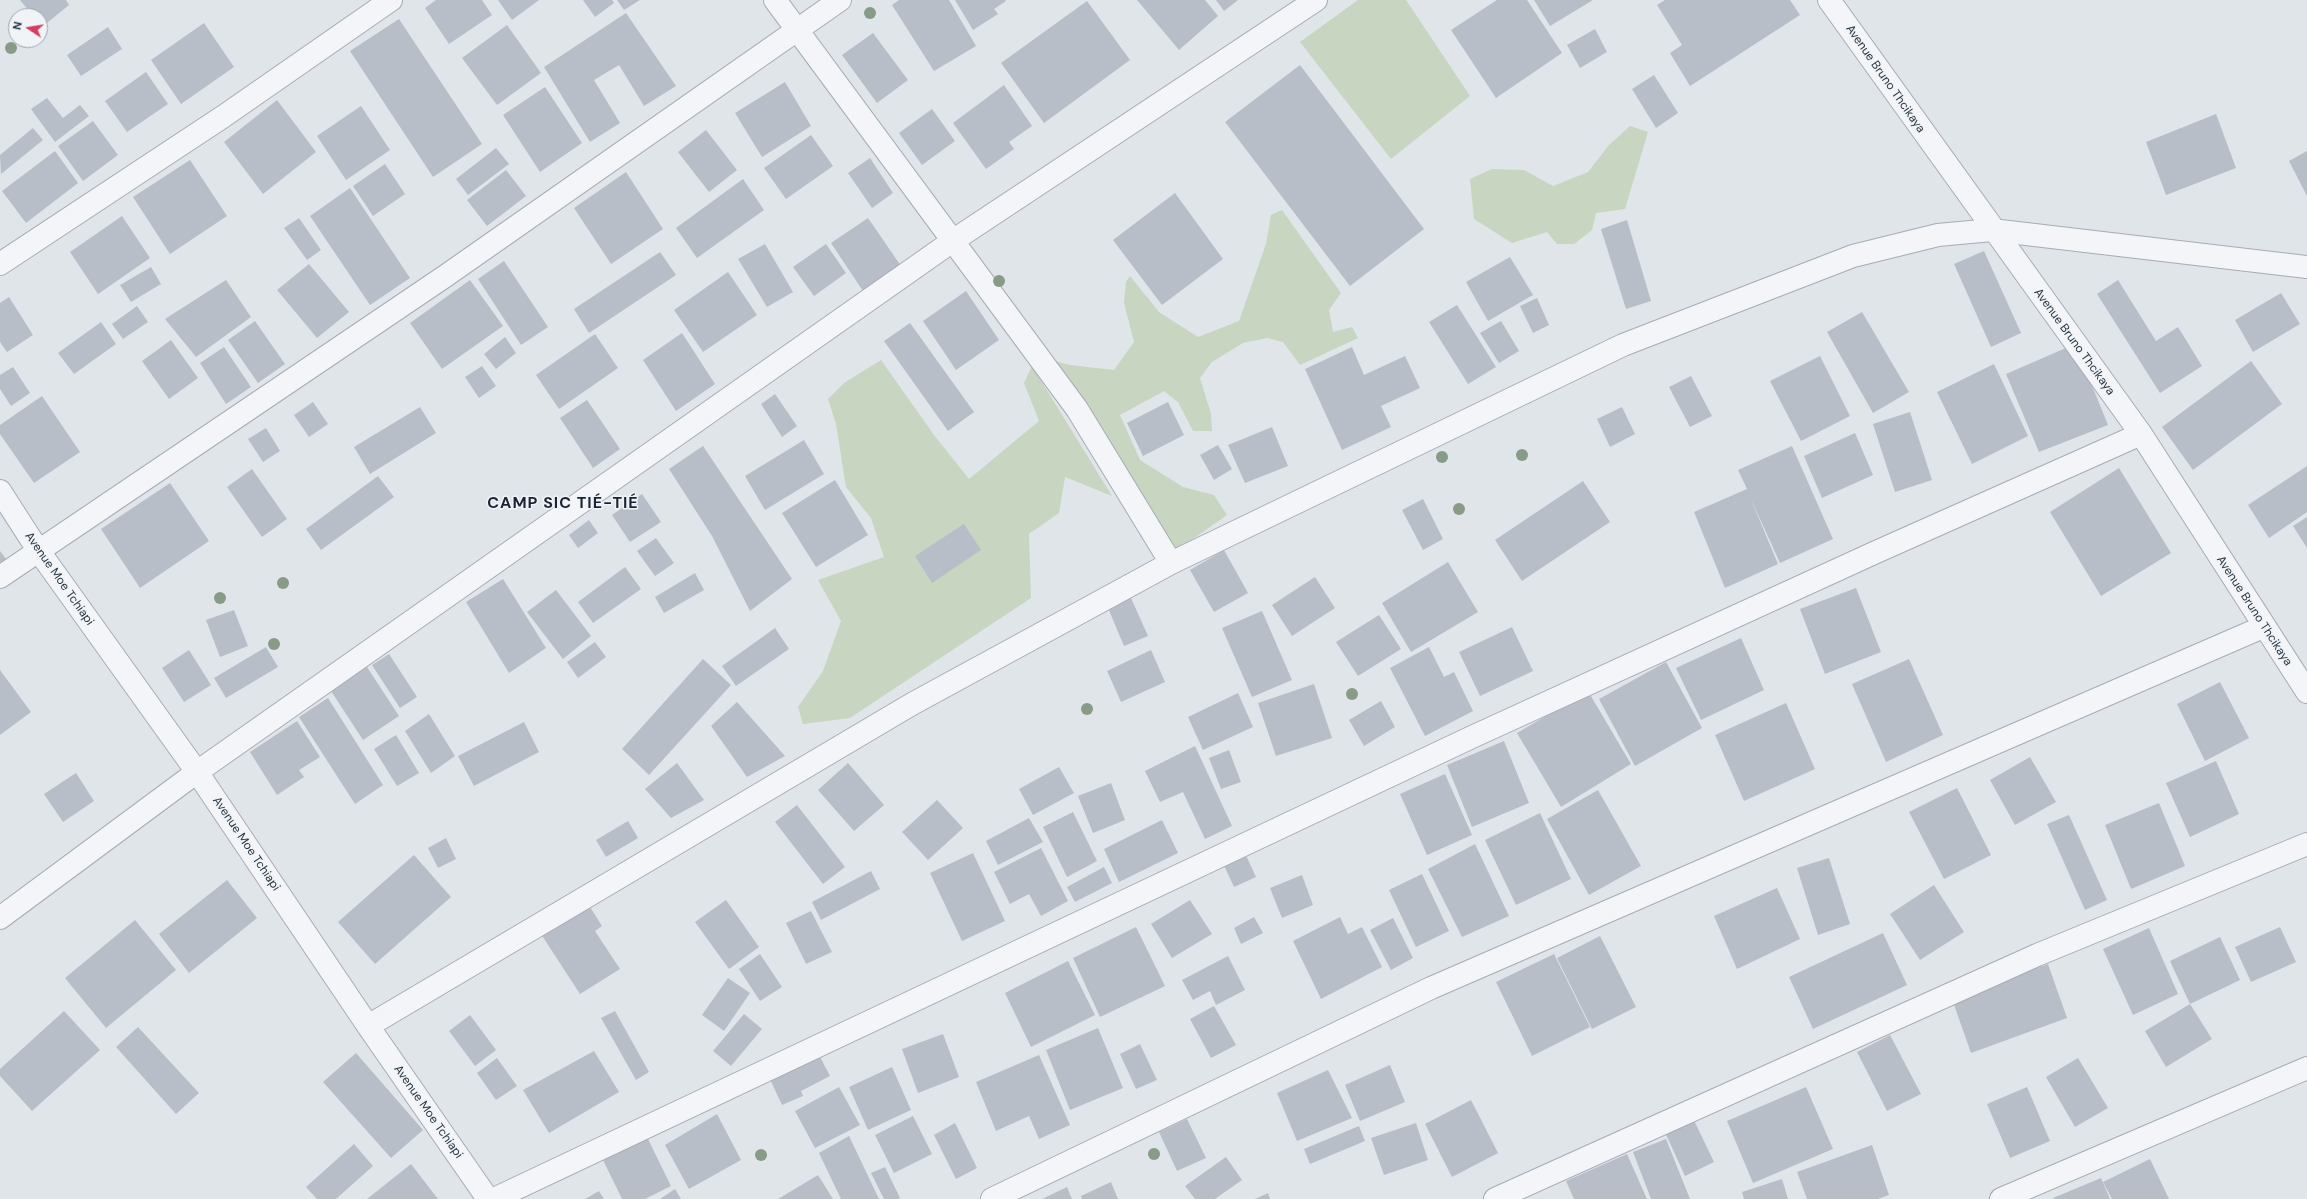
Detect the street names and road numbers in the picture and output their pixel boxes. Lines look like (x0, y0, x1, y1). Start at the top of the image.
street label: Avenue Bruno Thcikaya (1842, 22, 1928, 136)
street label: Avenue Bruno Thcikaya (2030, 286, 2118, 398)
street label: Avenue Moe Tchiapi (21, 530, 97, 628)
street label: Avenue Bruno Thcikaya (2213, 553, 2295, 669)
street label: Avenue Moe Tchiapi (209, 794, 283, 894)
street label: Avenue Moe Tchiapi (390, 1063, 466, 1161)

